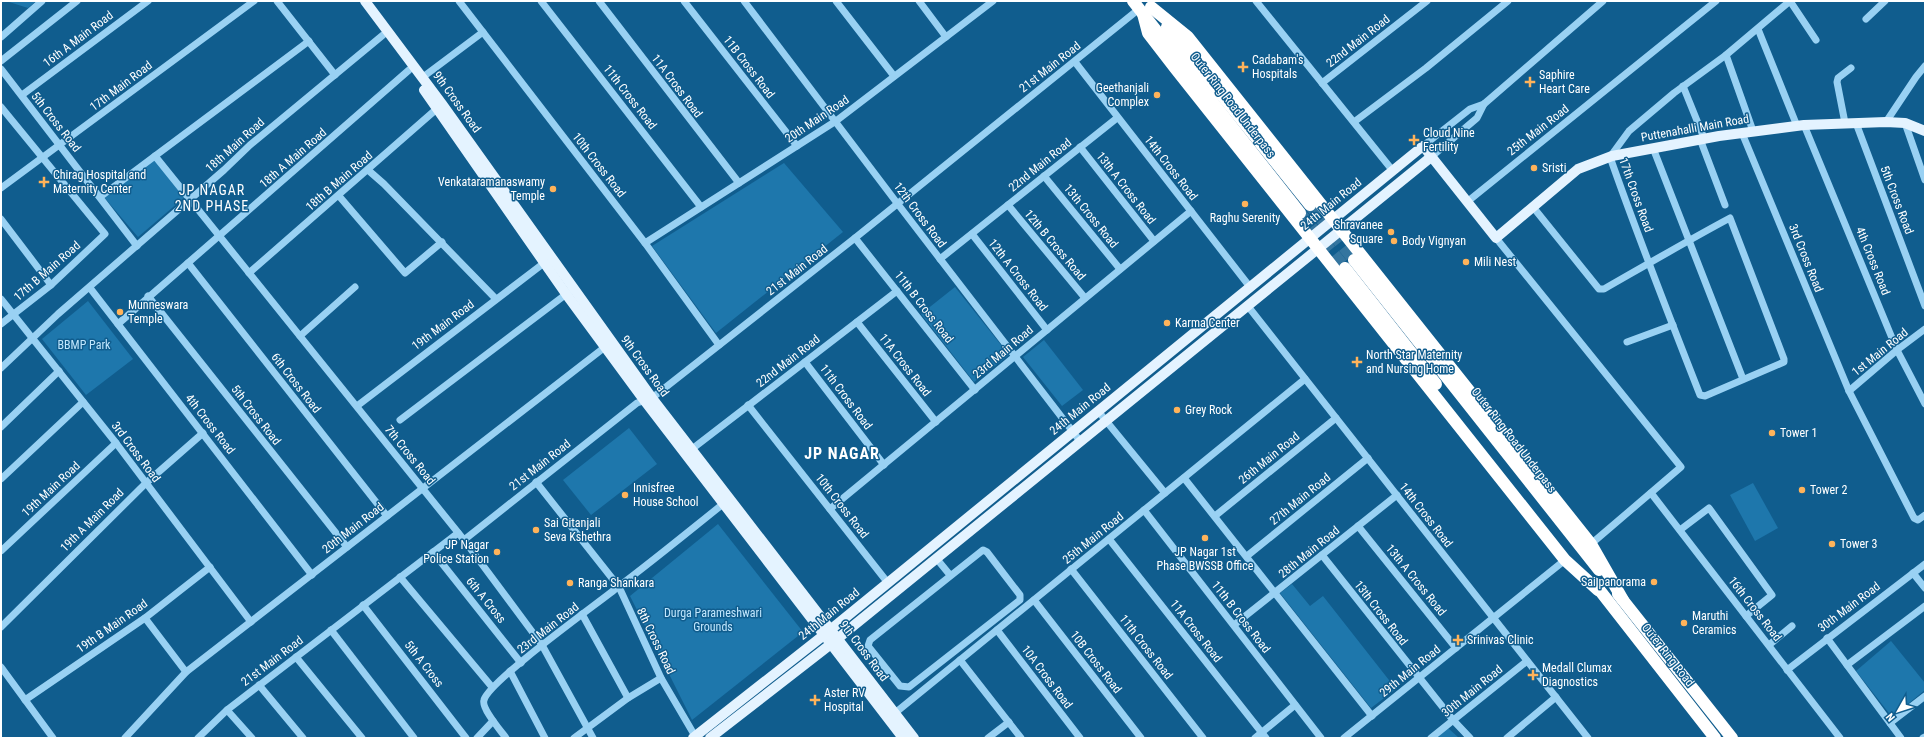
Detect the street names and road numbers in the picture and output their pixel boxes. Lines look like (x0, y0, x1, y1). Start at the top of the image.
street label: 16th A Main Road (40, 8, 116, 70)
street label: 22nd Main Road (1324, 12, 1393, 70)
street label: 11B Cross Road (720, 33, 778, 101)
street label: 21st Main Road (1017, 39, 1083, 95)
street label: Outer Ring Road Underpass (1188, 50, 1278, 160)
street label: 11A Cross Road (649, 52, 705, 120)
street label: 17th Main Road (87, 58, 155, 114)
street label: 11th Cross Road (600, 62, 660, 132)
street label: 9th Cross Road (430, 69, 484, 135)
street label: 5th Cross Road (28, 89, 84, 155)
street label: 20th Main Road (782, 92, 852, 146)
street label: 25th Main Road (1504, 102, 1572, 158)
street label: Puttenahalli Main Road (1640, 112, 1750, 144)
street label: 18th Main Road (203, 115, 267, 175)
street label: 18th A Main Road (257, 125, 329, 191)
street label: 10th Cross Road (569, 130, 629, 200)
street label: 14th Cross Road (1141, 133, 1201, 203)
street label: 22nd Main Road (1006, 135, 1074, 195)
street label: 18th B Main Road (303, 148, 375, 214)
street label: 13th A Cross Road (1093, 149, 1159, 227)
street label: 17th Cross Road (1616, 156, 1656, 234)
street label: 5th Cross Road (1878, 164, 1916, 236)
street label: 24th Main Road (1298, 175, 1364, 233)
street label: 12th Cross Road (891, 180, 949, 250)
street label: 13th Cross Road (1061, 181, 1121, 251)
street label: 12th B Cross Road (1022, 207, 1088, 283)
street label: 3rd Cross Road (1786, 222, 1826, 294)
street label: 4th Cross Road (1853, 225, 1893, 297)
street label: 12th A Cross Road (985, 236, 1051, 314)
street label: 17th B Main Road (11, 238, 83, 304)
street label: 21st Main Road (764, 242, 830, 298)
street label: 11th B Cross Road (892, 268, 956, 346)
street label: 19th Main Road (409, 297, 477, 353)
street label: 23rd Main Road (970, 323, 1036, 381)
street label: 1st Main Road (1849, 325, 1911, 379)
street label: 11A Cross Road (876, 331, 934, 399)
street label: 22nd Main Road (754, 332, 823, 390)
street label: 9th Cross Road (618, 333, 672, 399)
street label: 6th Cross Road (268, 350, 324, 416)
street label: 11th Cross Road (817, 362, 875, 432)
street label: 24th Main Road (1047, 380, 1113, 438)
street label: 5th Cross Road (228, 382, 284, 448)
street label: Outer Ring Road Underpass (1469, 385, 1559, 495)
street label: 4th Cross Road (182, 391, 238, 457)
street label: 3rd Cross Road (109, 419, 163, 485)
street label: 7th Cross Road (382, 423, 438, 487)
street label: 26th Main Road (1236, 429, 1302, 487)
street label: 21st Main Road (507, 437, 573, 493)
street label: 19th Main Road (19, 459, 83, 519)
street label: 27th Main Road (1267, 470, 1333, 528)
street label: 10th Cross Road (812, 471, 872, 541)
street label: 14th Cross Road (1396, 480, 1456, 550)
street label: 19th A Main Road (57, 485, 127, 555)
street label: 20th Main Road (319, 500, 387, 556)
street label: 25th Main Road (1060, 509, 1126, 567)
street label: 28th Main Road (1276, 523, 1342, 581)
street label: 13th A Cross Road (1383, 541, 1449, 619)
street label: 6th A Cross (463, 574, 509, 626)
street label: 16th Cross Road (1725, 574, 1785, 644)
street label: 11th B Cross Road (1209, 578, 1273, 656)
street label: 13th Cross Road (1351, 578, 1411, 648)
street label: 30th Main Road (1815, 579, 1883, 635)
street label: 24th Main Road (796, 585, 862, 643)
street label: 19th B Main Road (74, 596, 150, 656)
street label: 11A Cross Road (1167, 597, 1225, 665)
street label: 23rd Main Road (514, 600, 582, 656)
street label: 8th Cross Road (634, 605, 678, 677)
street label: 11th Cross Road (1116, 612, 1176, 682)
street label: 9th Cross Road (837, 618, 891, 684)
street label: Outer Ring Road (1639, 621, 1697, 689)
street label: 10B Cross Road (1067, 628, 1125, 696)
street label: 21st Main Road (238, 633, 306, 689)
street label: 5th A Cross (402, 638, 446, 690)
street label: 29th Main Road (1377, 642, 1443, 700)
street label: 10A Cross Road (1019, 643, 1075, 711)
street label: 30th Main Road (1439, 662, 1505, 720)

